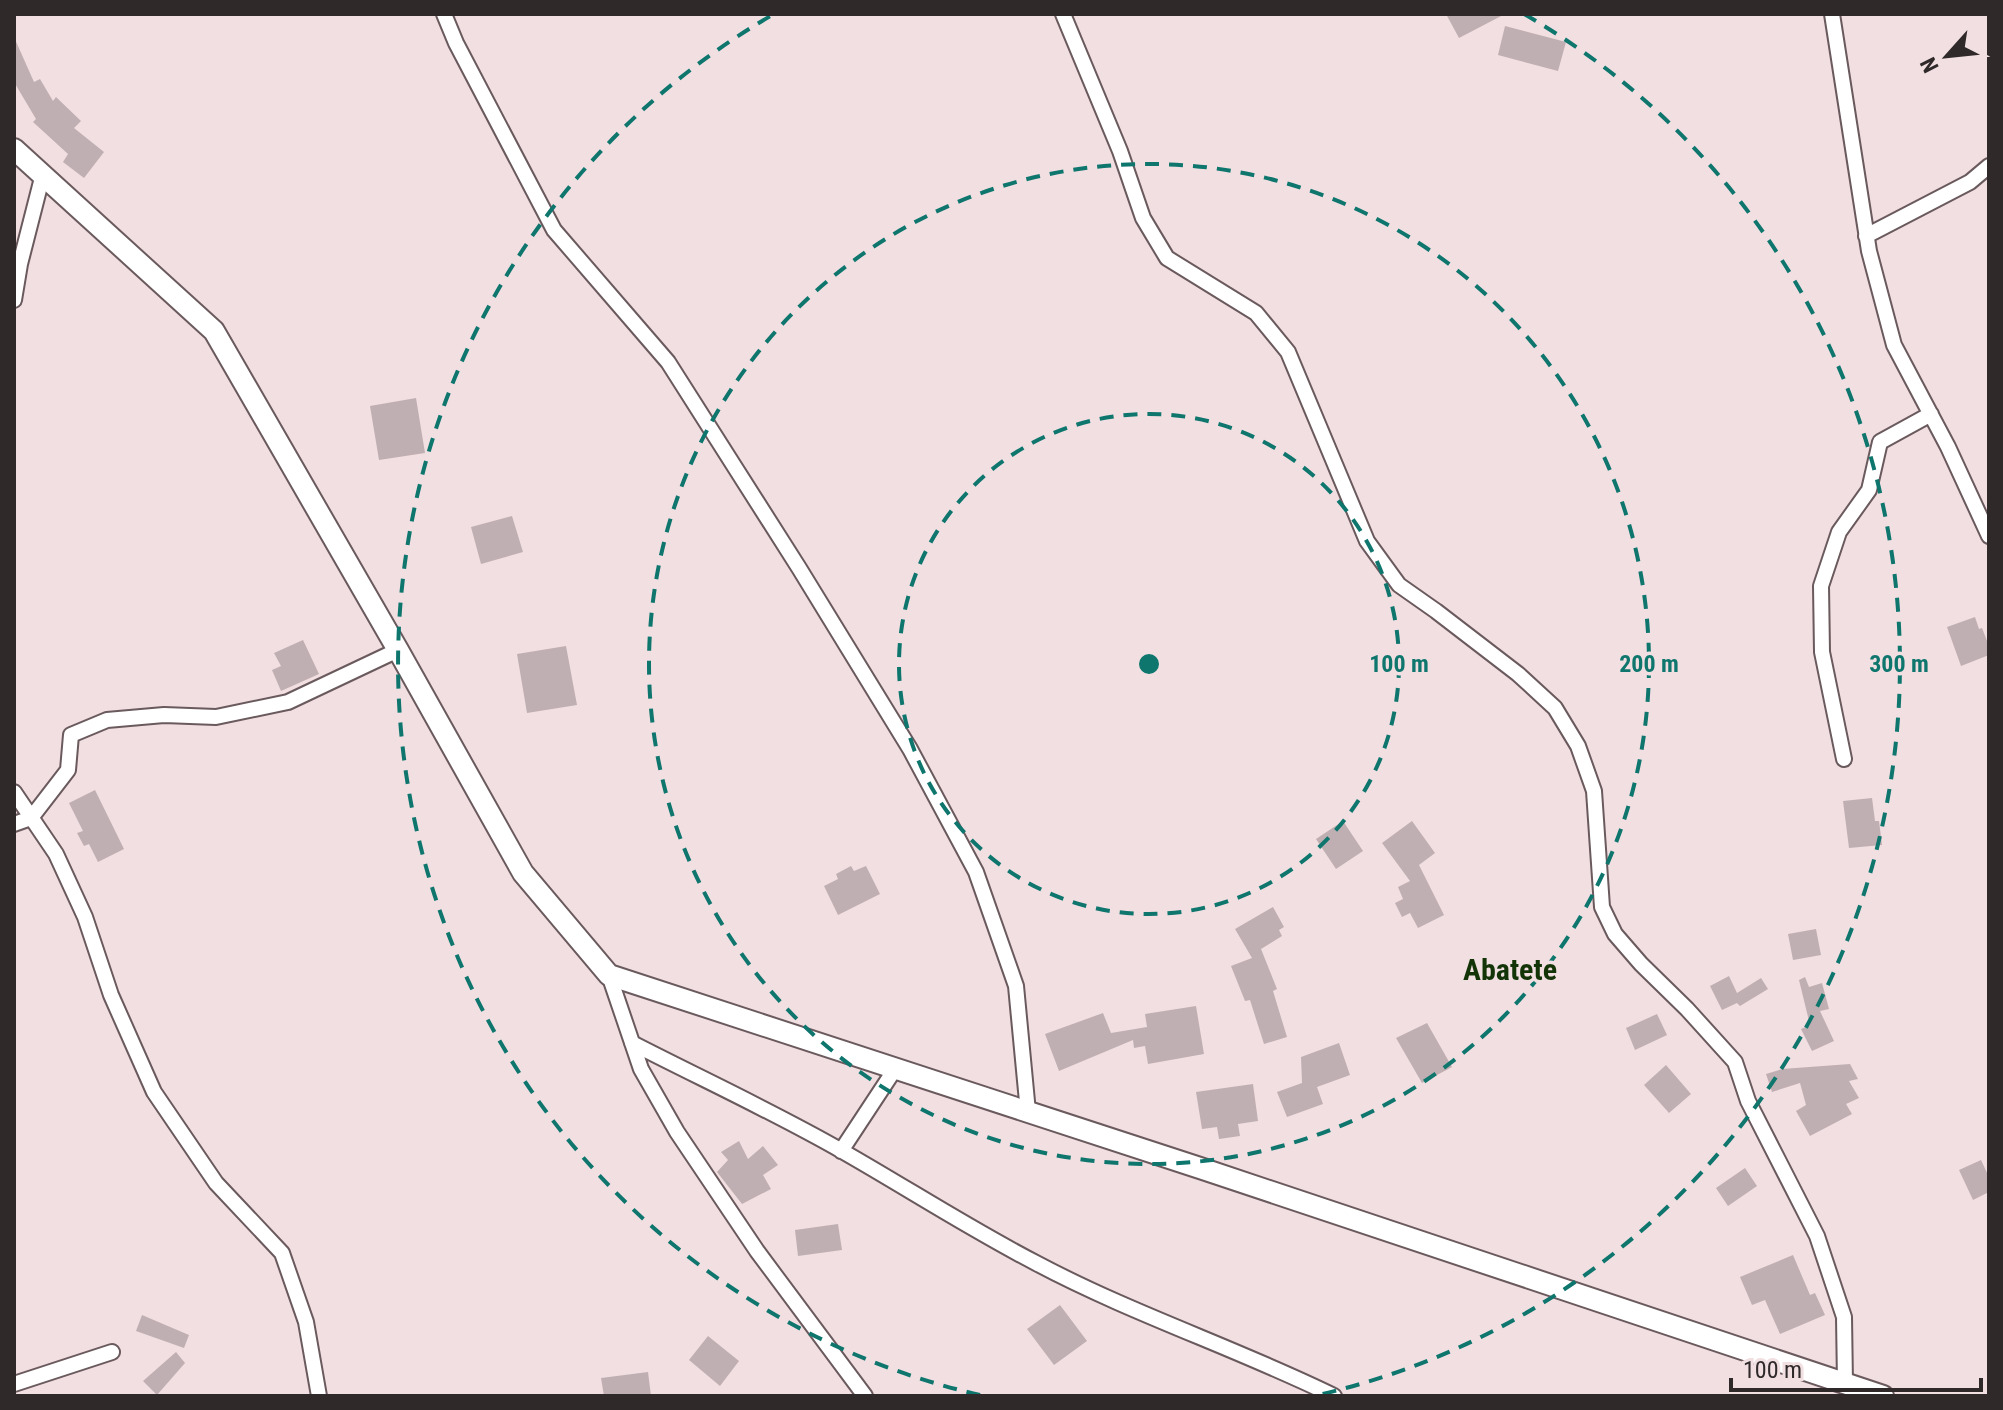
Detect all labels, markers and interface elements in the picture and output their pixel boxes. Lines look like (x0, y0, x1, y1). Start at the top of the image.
north arrow (1907, 16, 1987, 96)
text: N (1915, 53, 1944, 77)
centre of rings (1135, 650, 1163, 678)
text: 100 m (1369, 650, 1429, 678)
text: 200 m (1619, 650, 1679, 678)
text: 300 m (1869, 650, 1929, 678)
district label: Abatete (1463, 952, 1557, 987)
scale bar (1731, 1342, 1981, 1392)
text: 100 m (1743, 1356, 1802, 1384)

